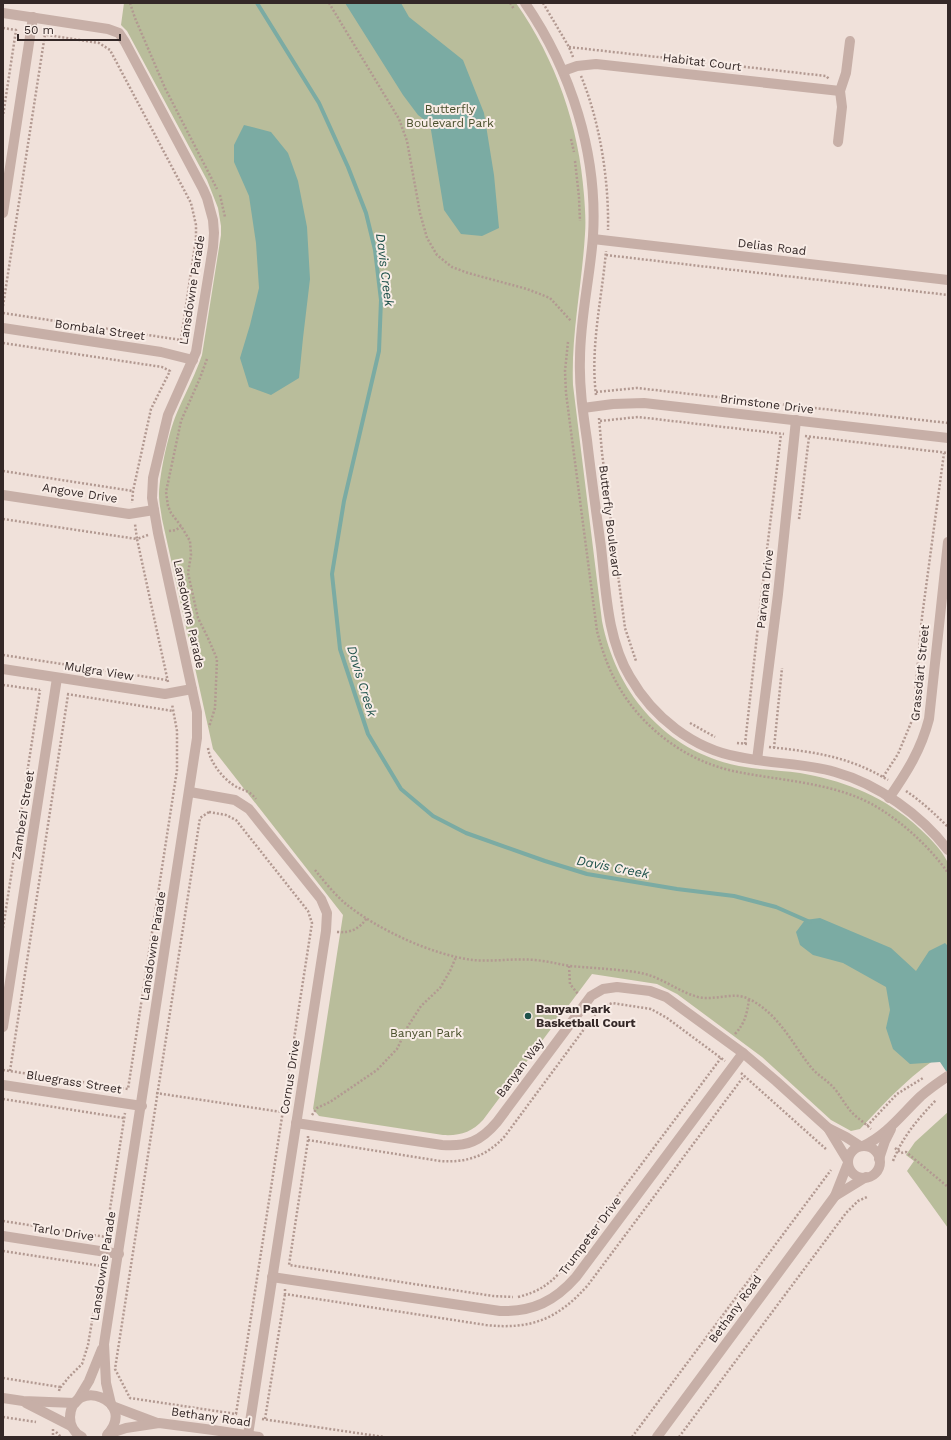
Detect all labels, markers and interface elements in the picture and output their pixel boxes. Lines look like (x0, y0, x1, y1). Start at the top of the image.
scale bar (18, 16, 120, 42)
text: 50 m (24, 23, 54, 37)
street label: Habitat Court (662, 50, 742, 74)
park label: Butterfly Boulevard Park (406, 102, 494, 130)
water label: Davis Creek (373, 233, 397, 308)
street label: Lansdowne Parade (176, 234, 208, 346)
street label: Delias Road (737, 236, 807, 258)
street label: Bombala Street (54, 317, 146, 343)
street label: Brimstone Drive (719, 391, 815, 417)
street label: Butterfly Boulevard (596, 464, 624, 578)
street label: Angove Drive (41, 480, 119, 506)
street label: Parvana Drive (754, 549, 776, 629)
street label: Lansdowne Parade (171, 558, 207, 670)
street label: Grassdart Street (908, 624, 932, 722)
water label: Davis Creek (344, 644, 380, 719)
street label: Mulgra View (63, 659, 135, 683)
street label: Zambezi Street (9, 769, 37, 861)
water label: Davis Creek (576, 853, 651, 882)
street label: Lansdowne Parade (137, 890, 169, 1002)
place label: Banyan Park Basketball Court (536, 1002, 636, 1030)
marker: Banyan Park Basketball Court (523, 1011, 533, 1021)
park label: Banyan Park (390, 1026, 462, 1040)
street label: Banyan Way (493, 1035, 547, 1100)
street label: Cornus Drive (277, 1039, 303, 1115)
street label: Bluegrass Street (25, 1068, 123, 1096)
street label: Trumpeter Drive (556, 1194, 624, 1278)
street label: Lansdowne Parade (87, 1210, 119, 1322)
street label: Tarlo Drive (31, 1220, 95, 1244)
street label: Bethany Road (706, 1272, 764, 1346)
street label: Bethany Road (170, 1404, 252, 1430)

